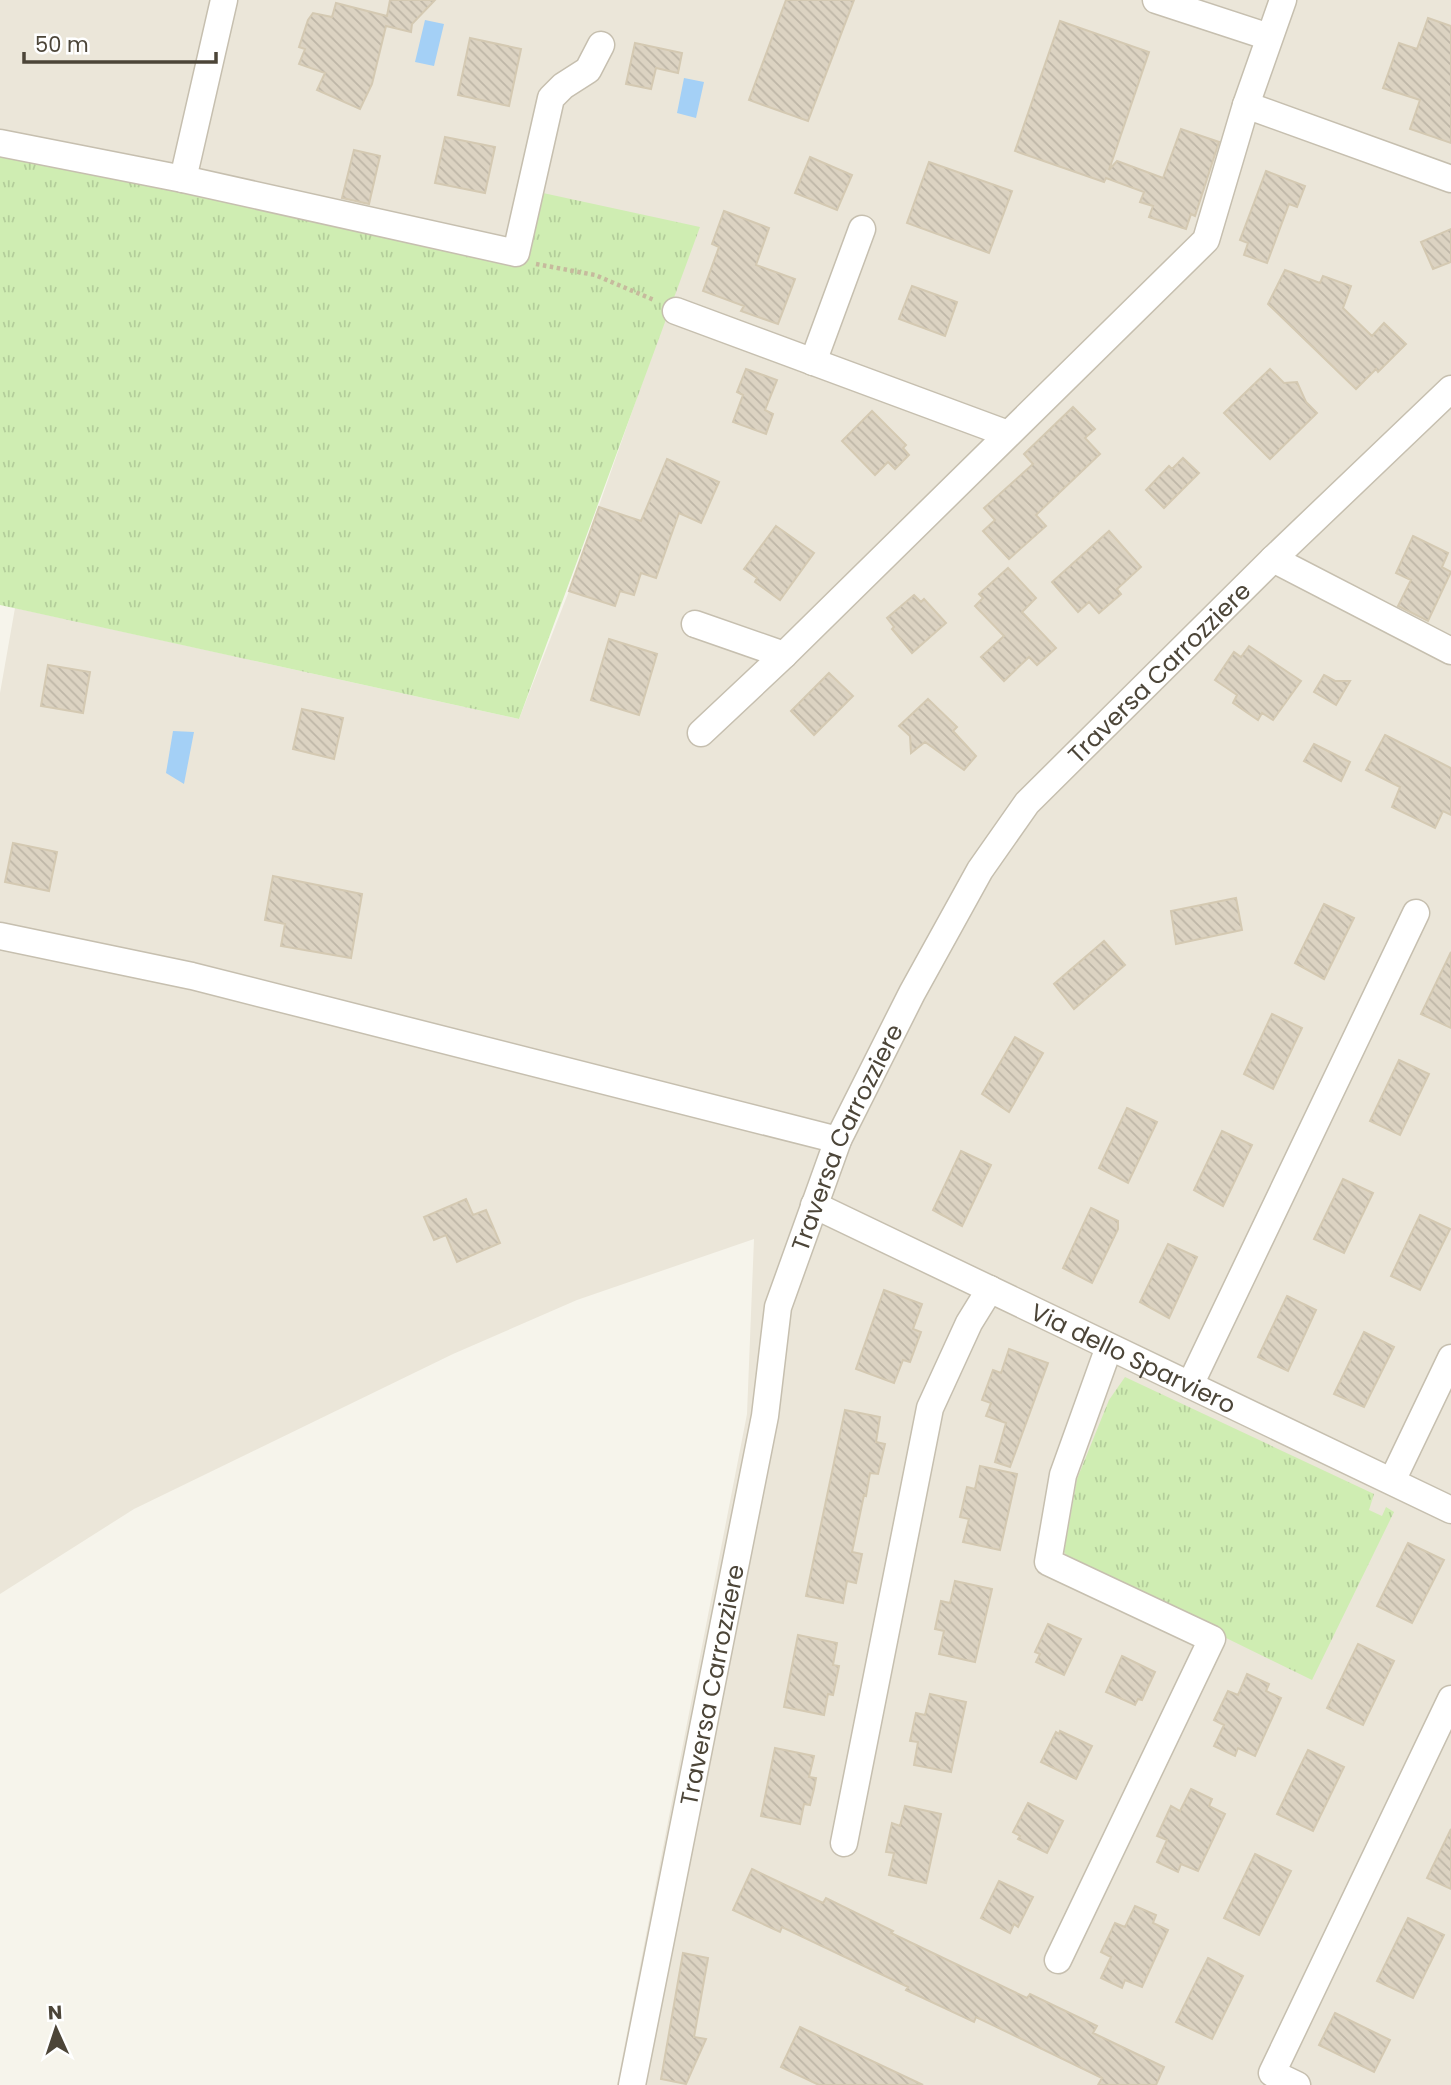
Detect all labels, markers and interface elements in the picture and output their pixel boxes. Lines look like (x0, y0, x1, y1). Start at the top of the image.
scale bar (24, 21, 217, 65)
text: 50 m (35, 30, 89, 59)
street label: Traversa Carrozziere (1060, 574, 1258, 770)
street label: Traversa Carrozziere (783, 1018, 910, 1256)
street label: Via dello Sparviero (1025, 1295, 1241, 1421)
street label: Traversa Carrozziere (671, 1561, 752, 1808)
north arrow (21, 1994, 91, 2064)
text: N (47, 1999, 63, 2026)

